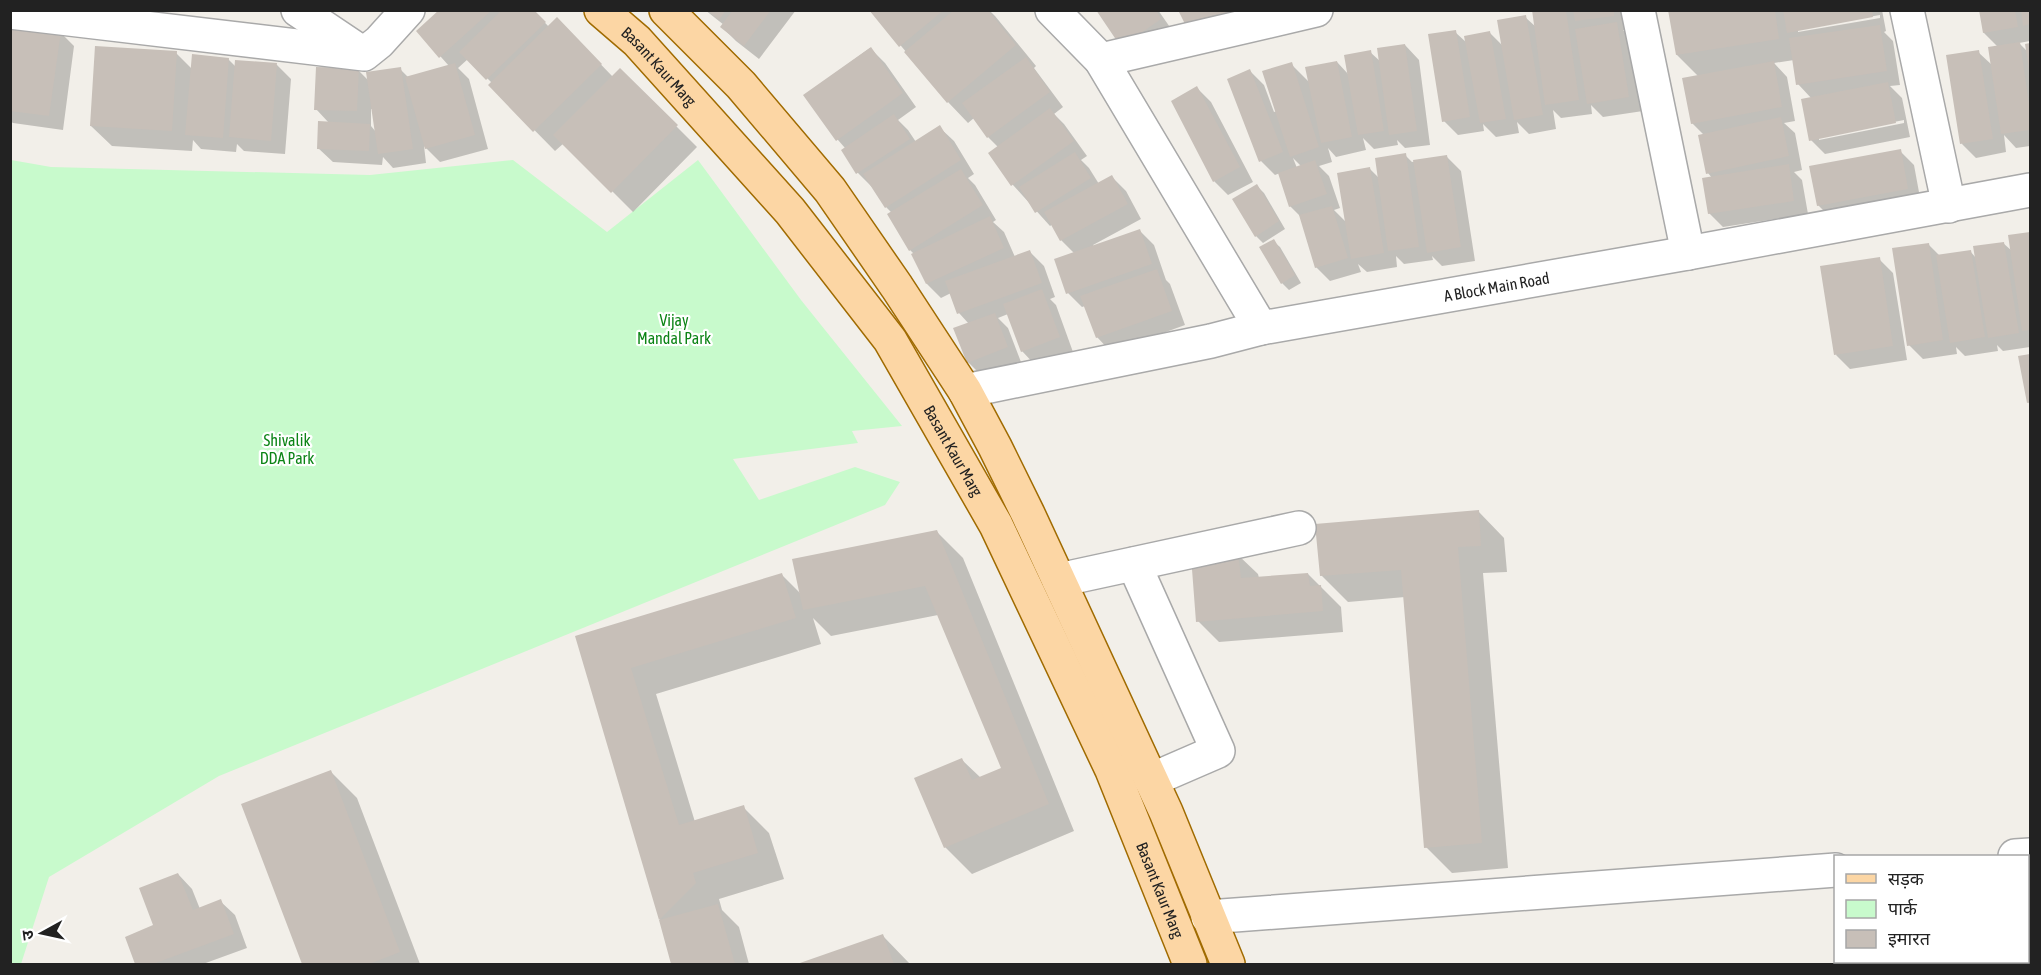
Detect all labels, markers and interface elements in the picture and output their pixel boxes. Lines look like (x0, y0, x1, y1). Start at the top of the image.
street label: Basant Kaur Marg (618, 23, 700, 110)
street label: A Block Main Road (1443, 268, 1551, 305)
park label: Vijay Mandal Park (637, 311, 711, 347)
street label: Basant Kaur Marg (920, 402, 987, 500)
park label: Shivalik DDA Park (260, 431, 314, 467)
street label: Basant Kaur Marg (1133, 839, 1188, 941)
legend (1834, 855, 2029, 963)
text: सड़क (1888, 868, 1925, 889)
text: पार्क (1888, 898, 1918, 919)
north arrow (12, 903, 72, 963)
text: इमारत (1888, 928, 1931, 949)
text: उ (17, 929, 37, 941)

